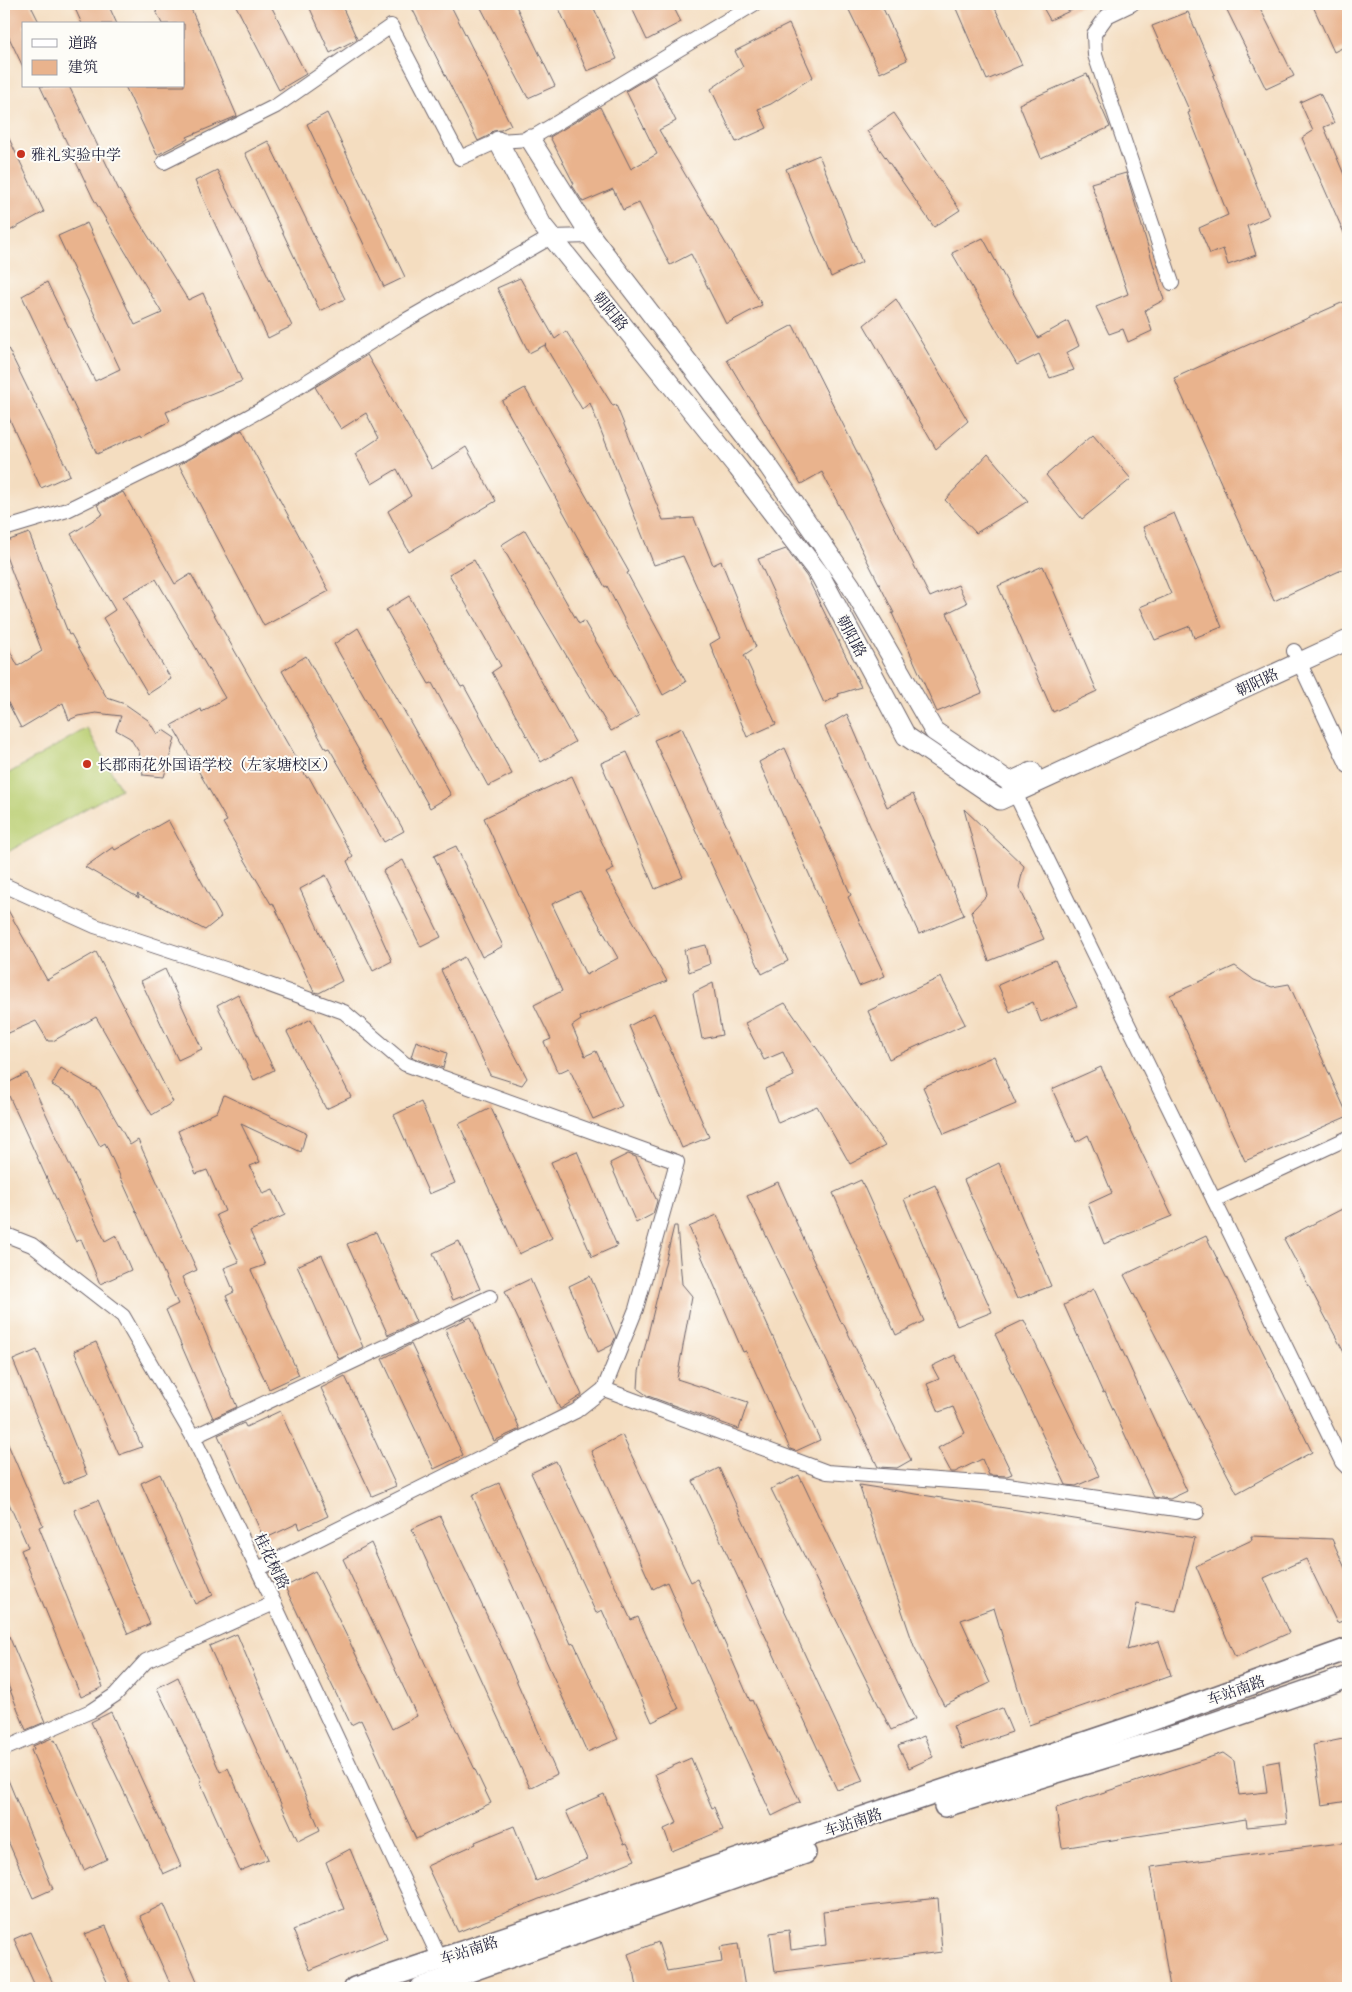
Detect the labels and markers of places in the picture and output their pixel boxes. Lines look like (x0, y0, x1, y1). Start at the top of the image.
place label: 雅礼实验中学 (31, 145, 121, 164)
marker: 雅礼实验中学 (15, 148, 27, 160)
place label: 长郡雨花外国语学校（左家塘校区） (97, 755, 337, 774)
marker: 长郡雨花外国语学校（左家塘校区） (81, 758, 93, 770)

